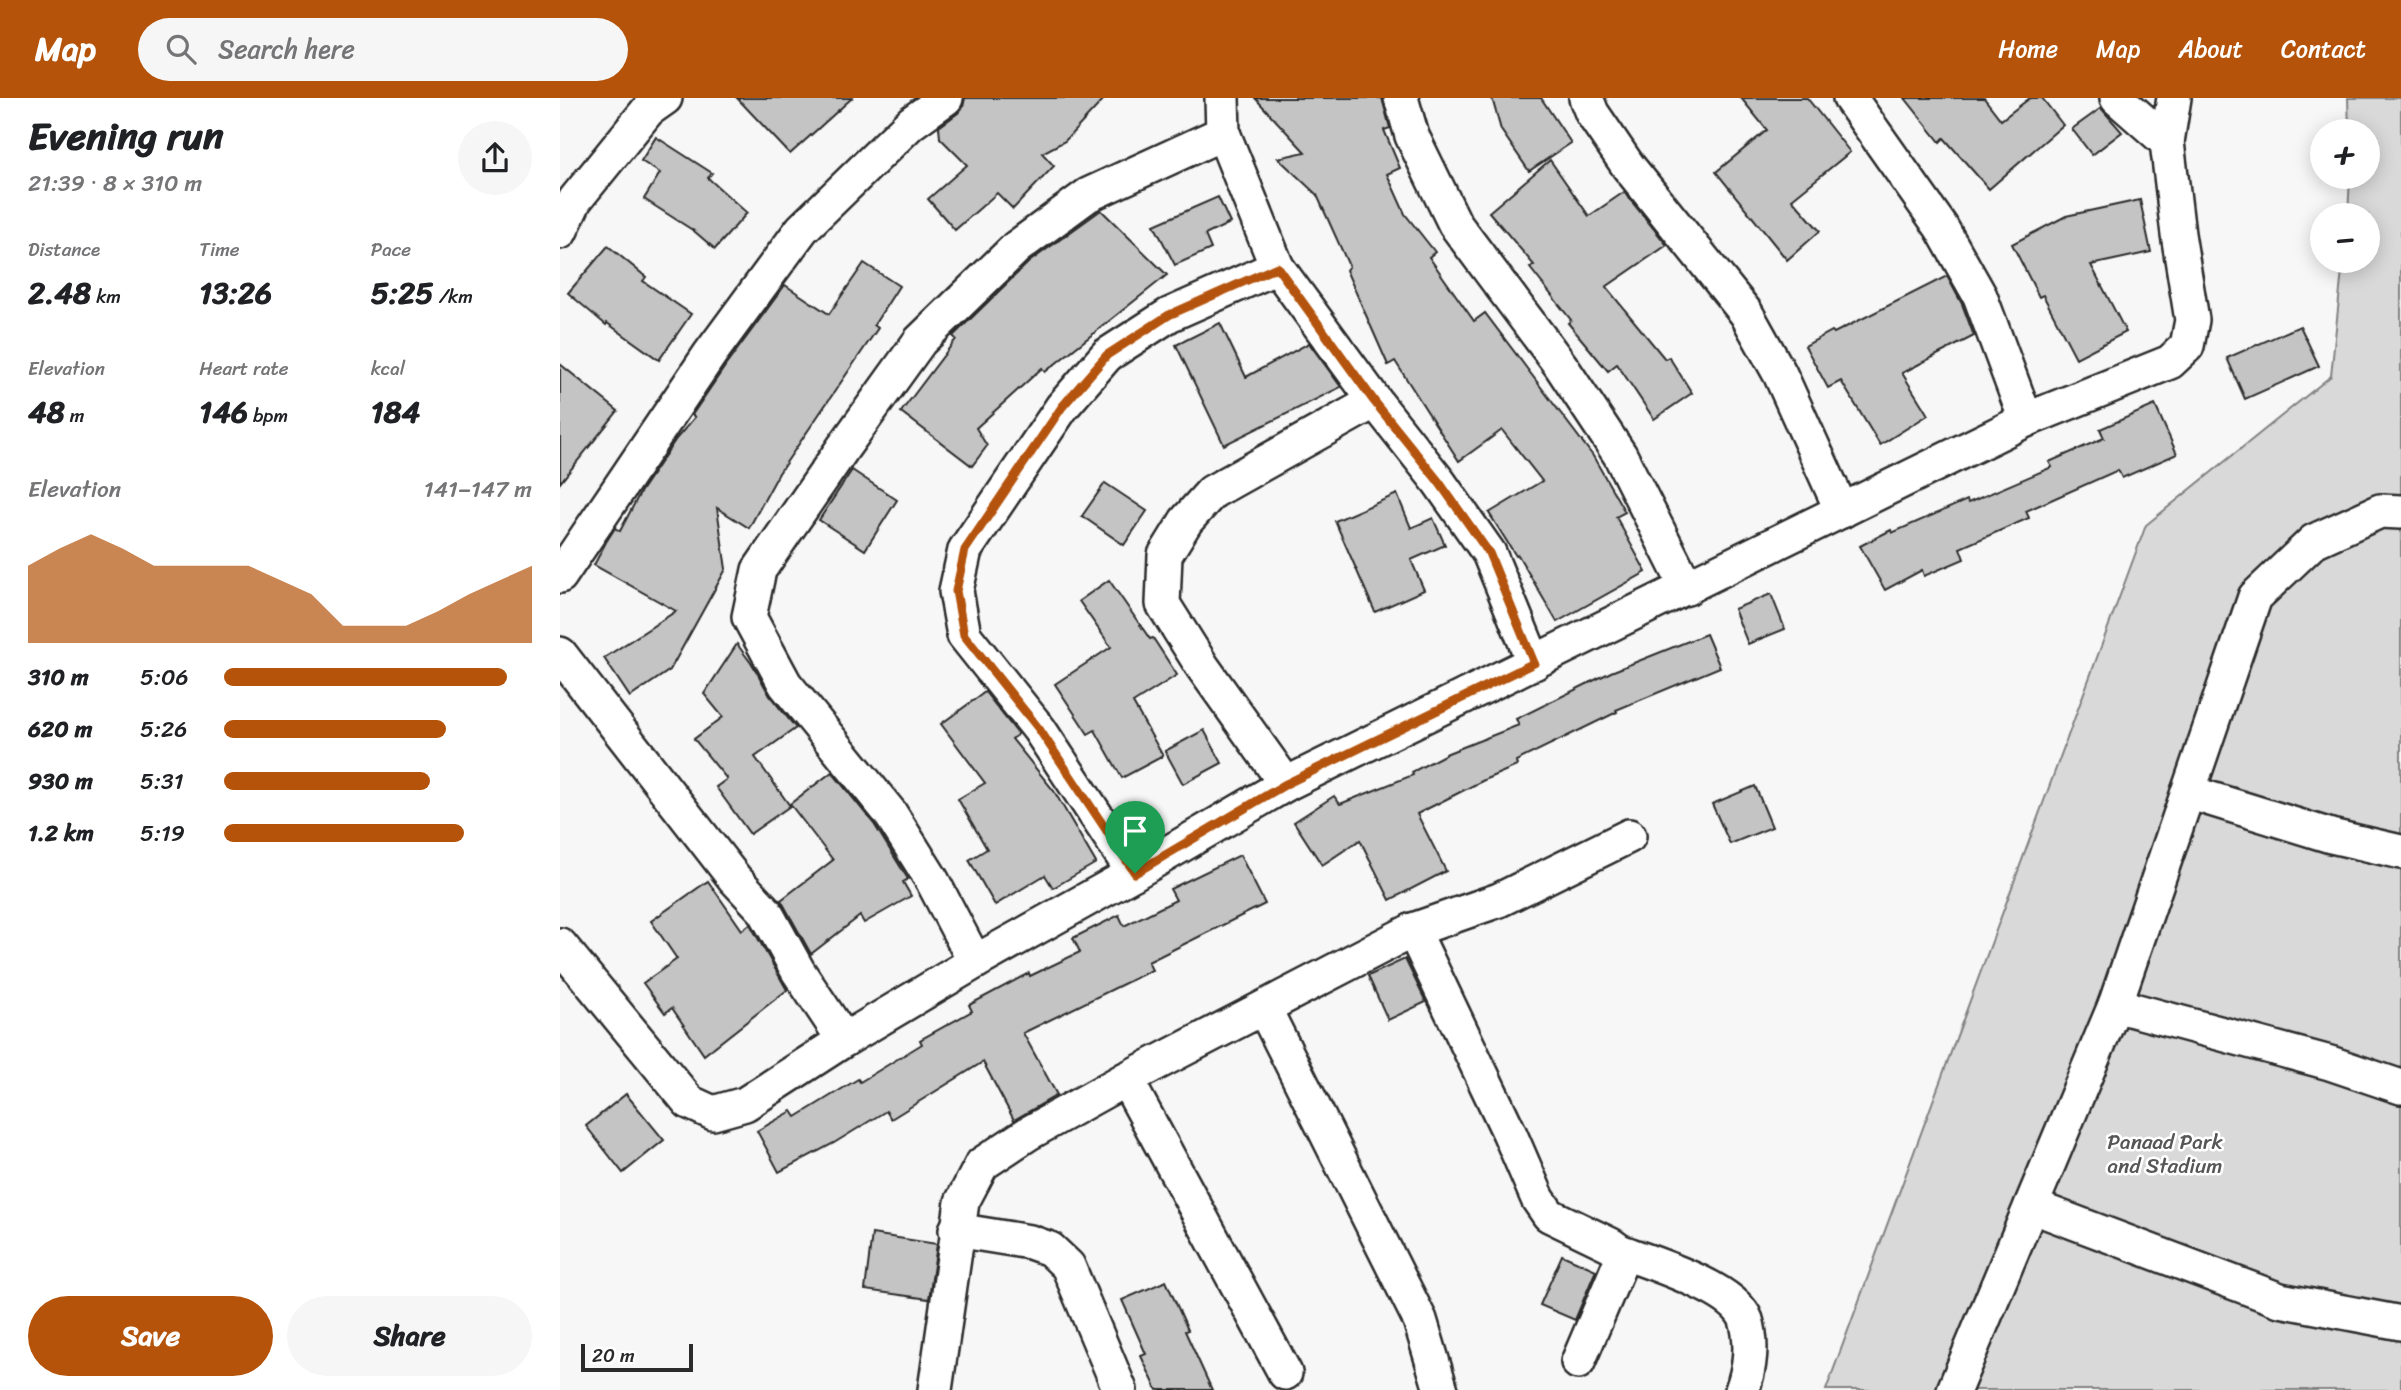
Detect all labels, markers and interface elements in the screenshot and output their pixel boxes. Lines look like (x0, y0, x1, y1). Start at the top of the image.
search box (138, 18, 628, 81)
text: Map (35, 20, 96, 78)
text: Search here (218, 26, 355, 72)
text: Home (1998, 28, 2058, 70)
text: Map (2096, 28, 2140, 70)
text: About (2178, 28, 2243, 70)
text: Contact (2281, 28, 2366, 70)
icon: search (162, 30, 200, 68)
text: Evening run (28, 103, 224, 170)
map controls (2310, 119, 2380, 273)
button: + (2310, 119, 2380, 189)
button: share (458, 121, 532, 195)
text: 21:39 · 8 × 310 m (28, 163, 202, 204)
button: − (2310, 203, 2380, 273)
text: Distance (28, 233, 100, 266)
text: Time (199, 233, 240, 266)
text: Pace (371, 233, 411, 266)
text: 2.48 (28, 266, 91, 320)
text: 13:26 (199, 266, 272, 320)
text: 5:25 (371, 266, 434, 320)
text: km (91, 280, 121, 313)
text: /km (434, 280, 473, 313)
text: Elevation (28, 352, 105, 385)
text: Heart rate (199, 352, 289, 385)
text: kcal (371, 352, 405, 385)
text: 48 (28, 385, 65, 439)
text: 146 (199, 385, 248, 439)
text: 184 (371, 385, 420, 439)
text: m (65, 399, 84, 432)
text: bpm (248, 399, 288, 432)
text: Elevation (28, 469, 121, 510)
text: 141–147 m (424, 469, 532, 510)
text: 310 m (28, 657, 89, 698)
text: 5:06 (140, 657, 189, 698)
text: 620 m (28, 709, 93, 750)
text: 5:26 (140, 709, 187, 750)
text: 930 m (28, 761, 93, 802)
text: 5:31 (140, 761, 184, 802)
pin (1105, 801, 1165, 873)
icon: arrive (1116, 812, 1154, 850)
text: 1.2 km (28, 813, 94, 854)
text: 5:19 (140, 813, 185, 854)
park label: Panaad Park and Stadium (2107, 1123, 2223, 1185)
button: Save (28, 1296, 273, 1376)
button: Share (287, 1296, 532, 1376)
text: 20 m (592, 1339, 635, 1372)
scale bar (581, 1341, 693, 1373)

